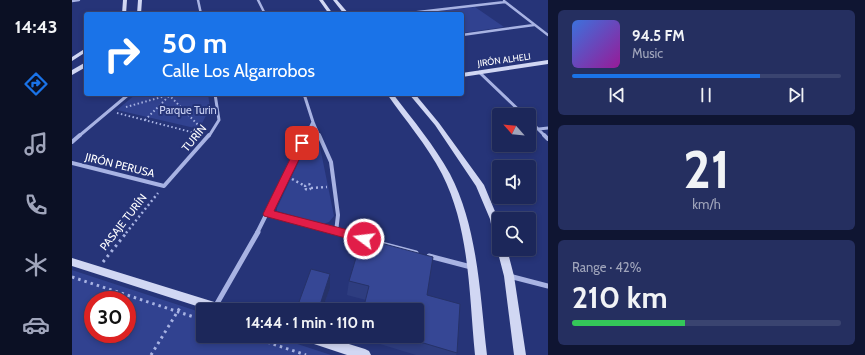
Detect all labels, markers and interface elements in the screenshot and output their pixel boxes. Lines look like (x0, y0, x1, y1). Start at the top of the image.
text: 14:43 (15, 16, 57, 38)
text: 50 m (162, 26, 227, 60)
text: 94.5 FM (632, 27, 685, 45)
icon: right (96, 28, 148, 80)
text: Music (632, 45, 663, 61)
street label: JIRÓN ALHELI (476, 49, 531, 69)
text: Calle Los Algarrobos (162, 60, 315, 82)
icon: directions (22, 70, 50, 98)
icon: previous (606, 84, 628, 106)
icon: pause (695, 84, 717, 106)
icon: next (785, 84, 807, 106)
park label: Parque Turin (159, 103, 217, 117)
north arrow (492, 108, 536, 152)
map controls (492, 108, 536, 256)
street label: TURÍN (179, 122, 209, 154)
pin (285, 126, 319, 160)
icon: music (22, 130, 50, 158)
icon: arrive (291, 132, 313, 154)
text: 21 (683, 138, 730, 201)
street label: JIRÓN PERUSA (83, 149, 156, 180)
button: sound (492, 160, 536, 204)
icon: phone (22, 191, 50, 219)
street label: PASAJE TURÍN (96, 191, 150, 253)
text: km/h (692, 196, 721, 212)
button: search (492, 212, 536, 256)
position arrow (343, 218, 385, 260)
icon: climate (22, 251, 50, 279)
text: Range · 42% (572, 259, 641, 275)
text: 210 km (572, 279, 668, 316)
speed limit sign: 30 (84, 291, 136, 343)
icon: car (22, 311, 50, 339)
text: 14:44 · 1 min · 110 m (245, 314, 375, 332)

